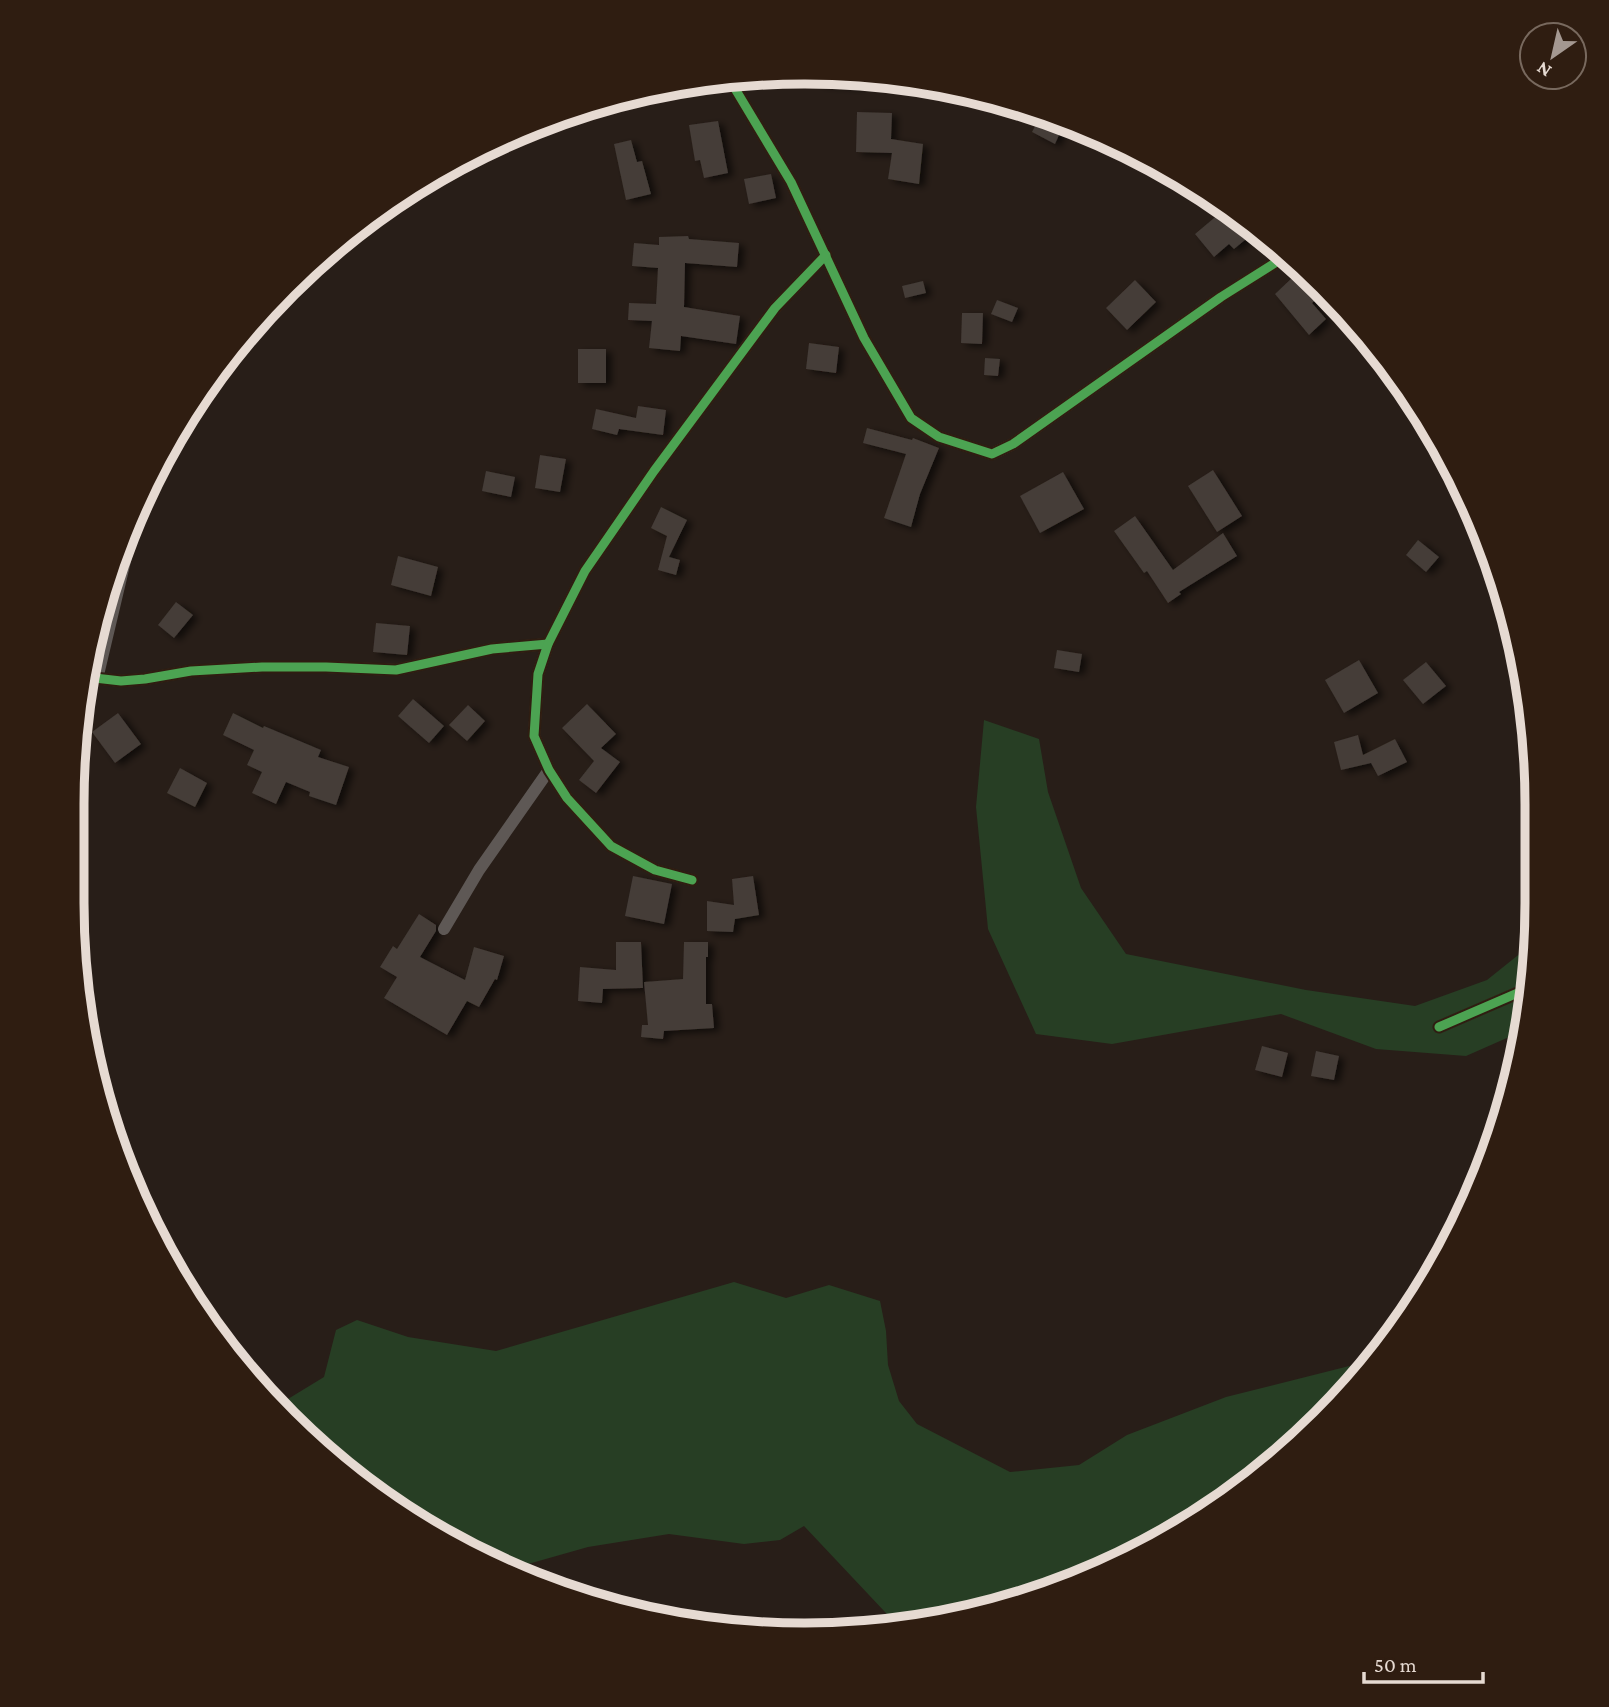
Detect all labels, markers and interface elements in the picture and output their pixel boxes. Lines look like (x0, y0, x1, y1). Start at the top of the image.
north arrow (1518, 21, 1588, 91)
text: N (1532, 57, 1555, 82)
scale bar (1364, 1640, 1483, 1684)
text: 50 m (1374, 1653, 1417, 1677)

